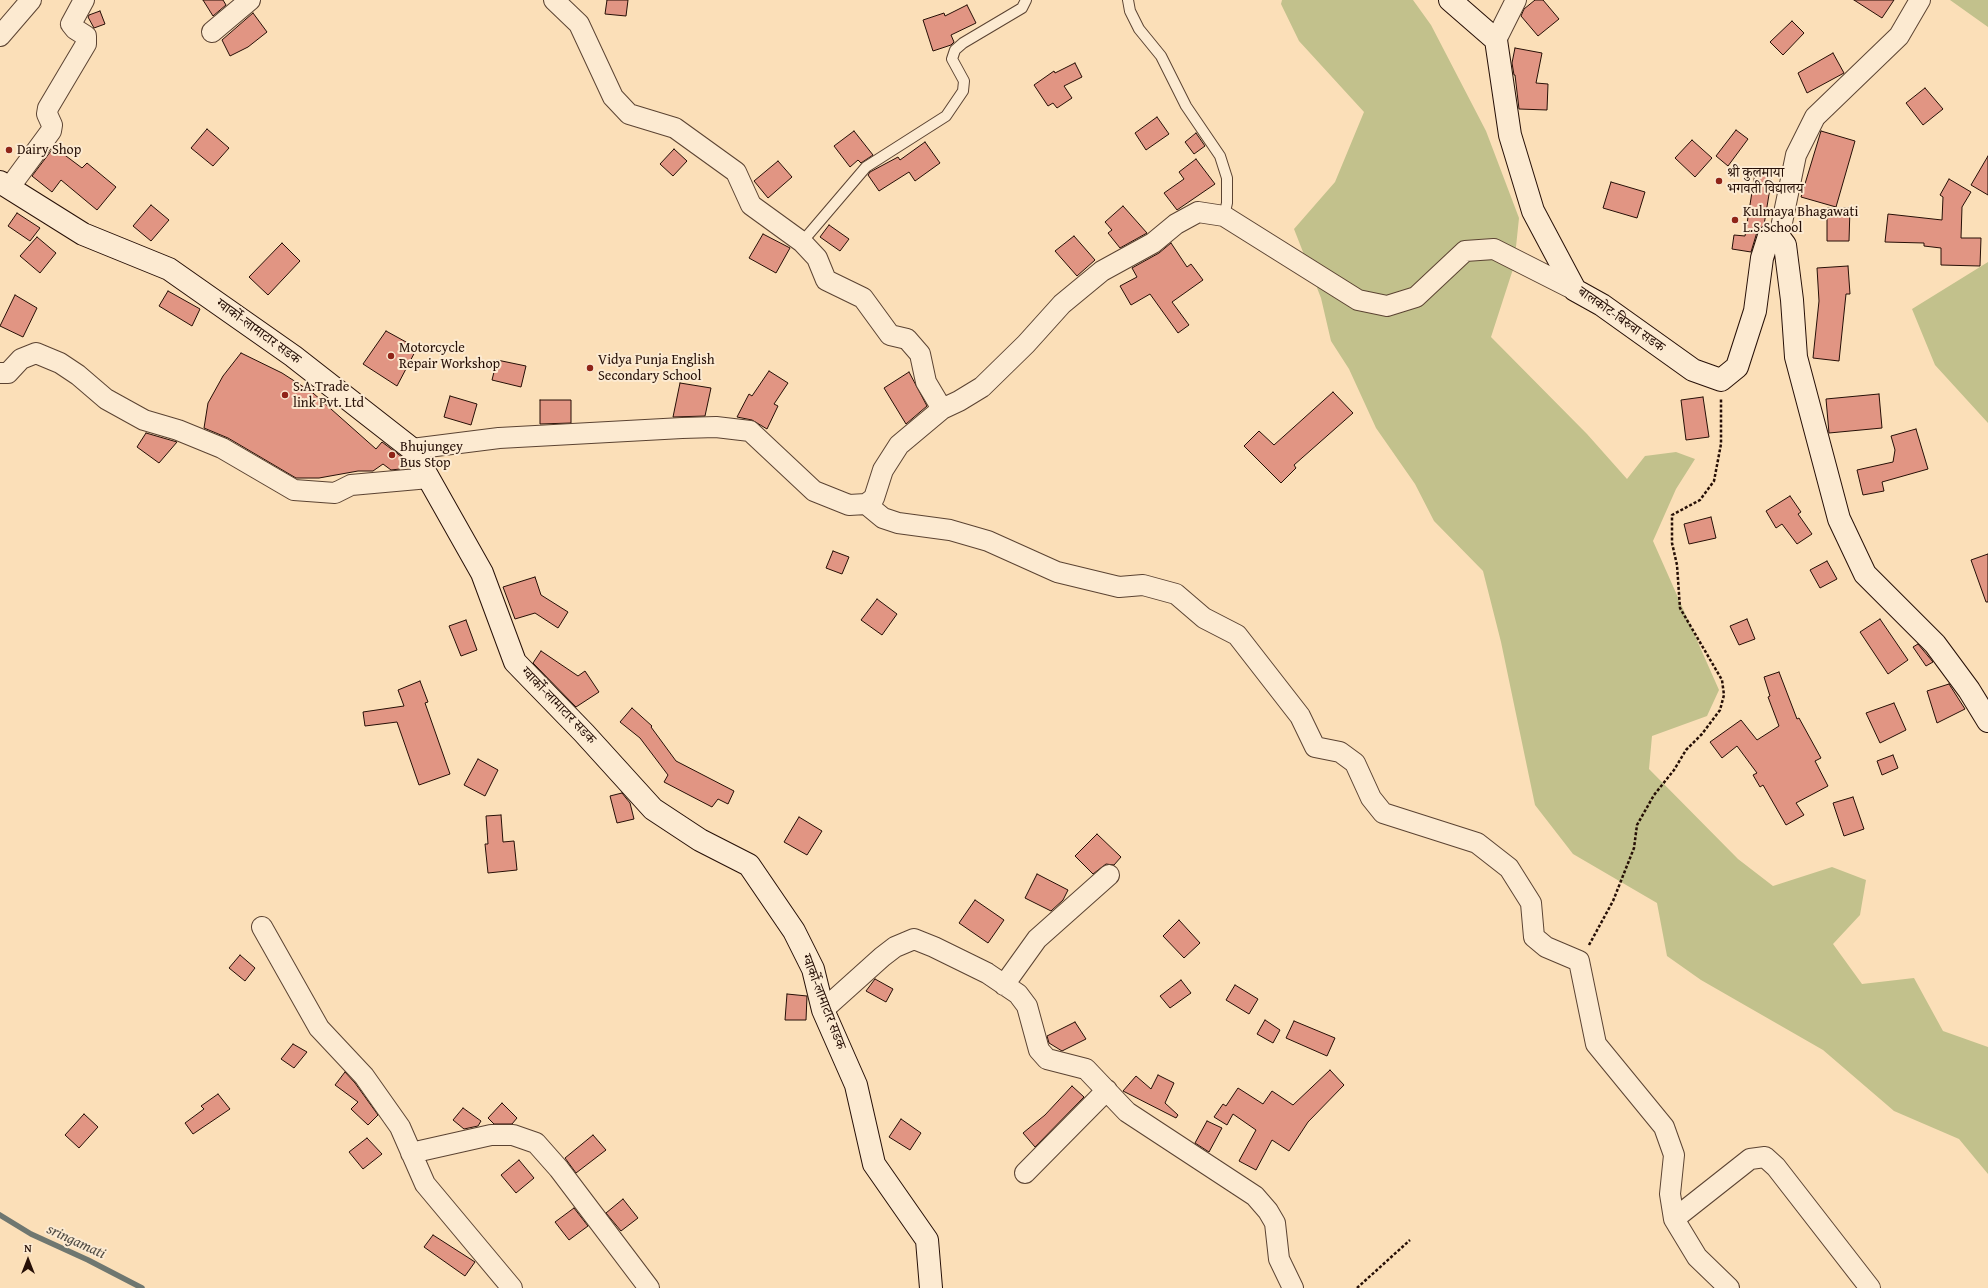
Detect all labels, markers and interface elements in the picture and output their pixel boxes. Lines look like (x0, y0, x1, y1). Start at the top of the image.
place label: Dairy Shop (17, 142, 81, 158)
marker: Dairy Shop (4, 145, 14, 155)
place label: श्री कुलमाया भगवती विद्यालय (1727, 165, 1803, 198)
marker: श्री कुलमाया भगवती विद्यालय (1714, 176, 1724, 186)
place label: Kulmaya Bhagawati L.S.School (1743, 204, 1858, 236)
marker: Kulmaya Bhagawati L.S.School (1730, 215, 1740, 225)
street label: बालकोट-बिरुवा सडक (1574, 284, 1668, 356)
street label: ग्वार्को-लामाटार सडक (212, 296, 304, 368)
place label: Motorcycle Repair Workshop (399, 340, 500, 372)
marker: Motorcycle Repair Workshop (386, 351, 396, 361)
place label: Vidya Punja English Secondary School (598, 352, 715, 384)
marker: Vidya Punja English Secondary School (585, 363, 595, 373)
place label: S.A.Trade link Pvt. Ltd (293, 379, 364, 412)
marker: S.A.Trade link Pvt. Ltd (280, 390, 290, 400)
place label: Bhujungey Bus Stop (400, 439, 463, 472)
marker: Bhujungey Bus Stop (387, 450, 397, 460)
street label: ग्वार्को-लामाटार सडक (517, 664, 599, 748)
street label: ग्वार्को-लामाटार सडक (797, 952, 849, 1052)
water label: sringamati (44, 1221, 108, 1263)
north arrow (8, 1240, 48, 1280)
text: N (24, 1240, 32, 1256)

